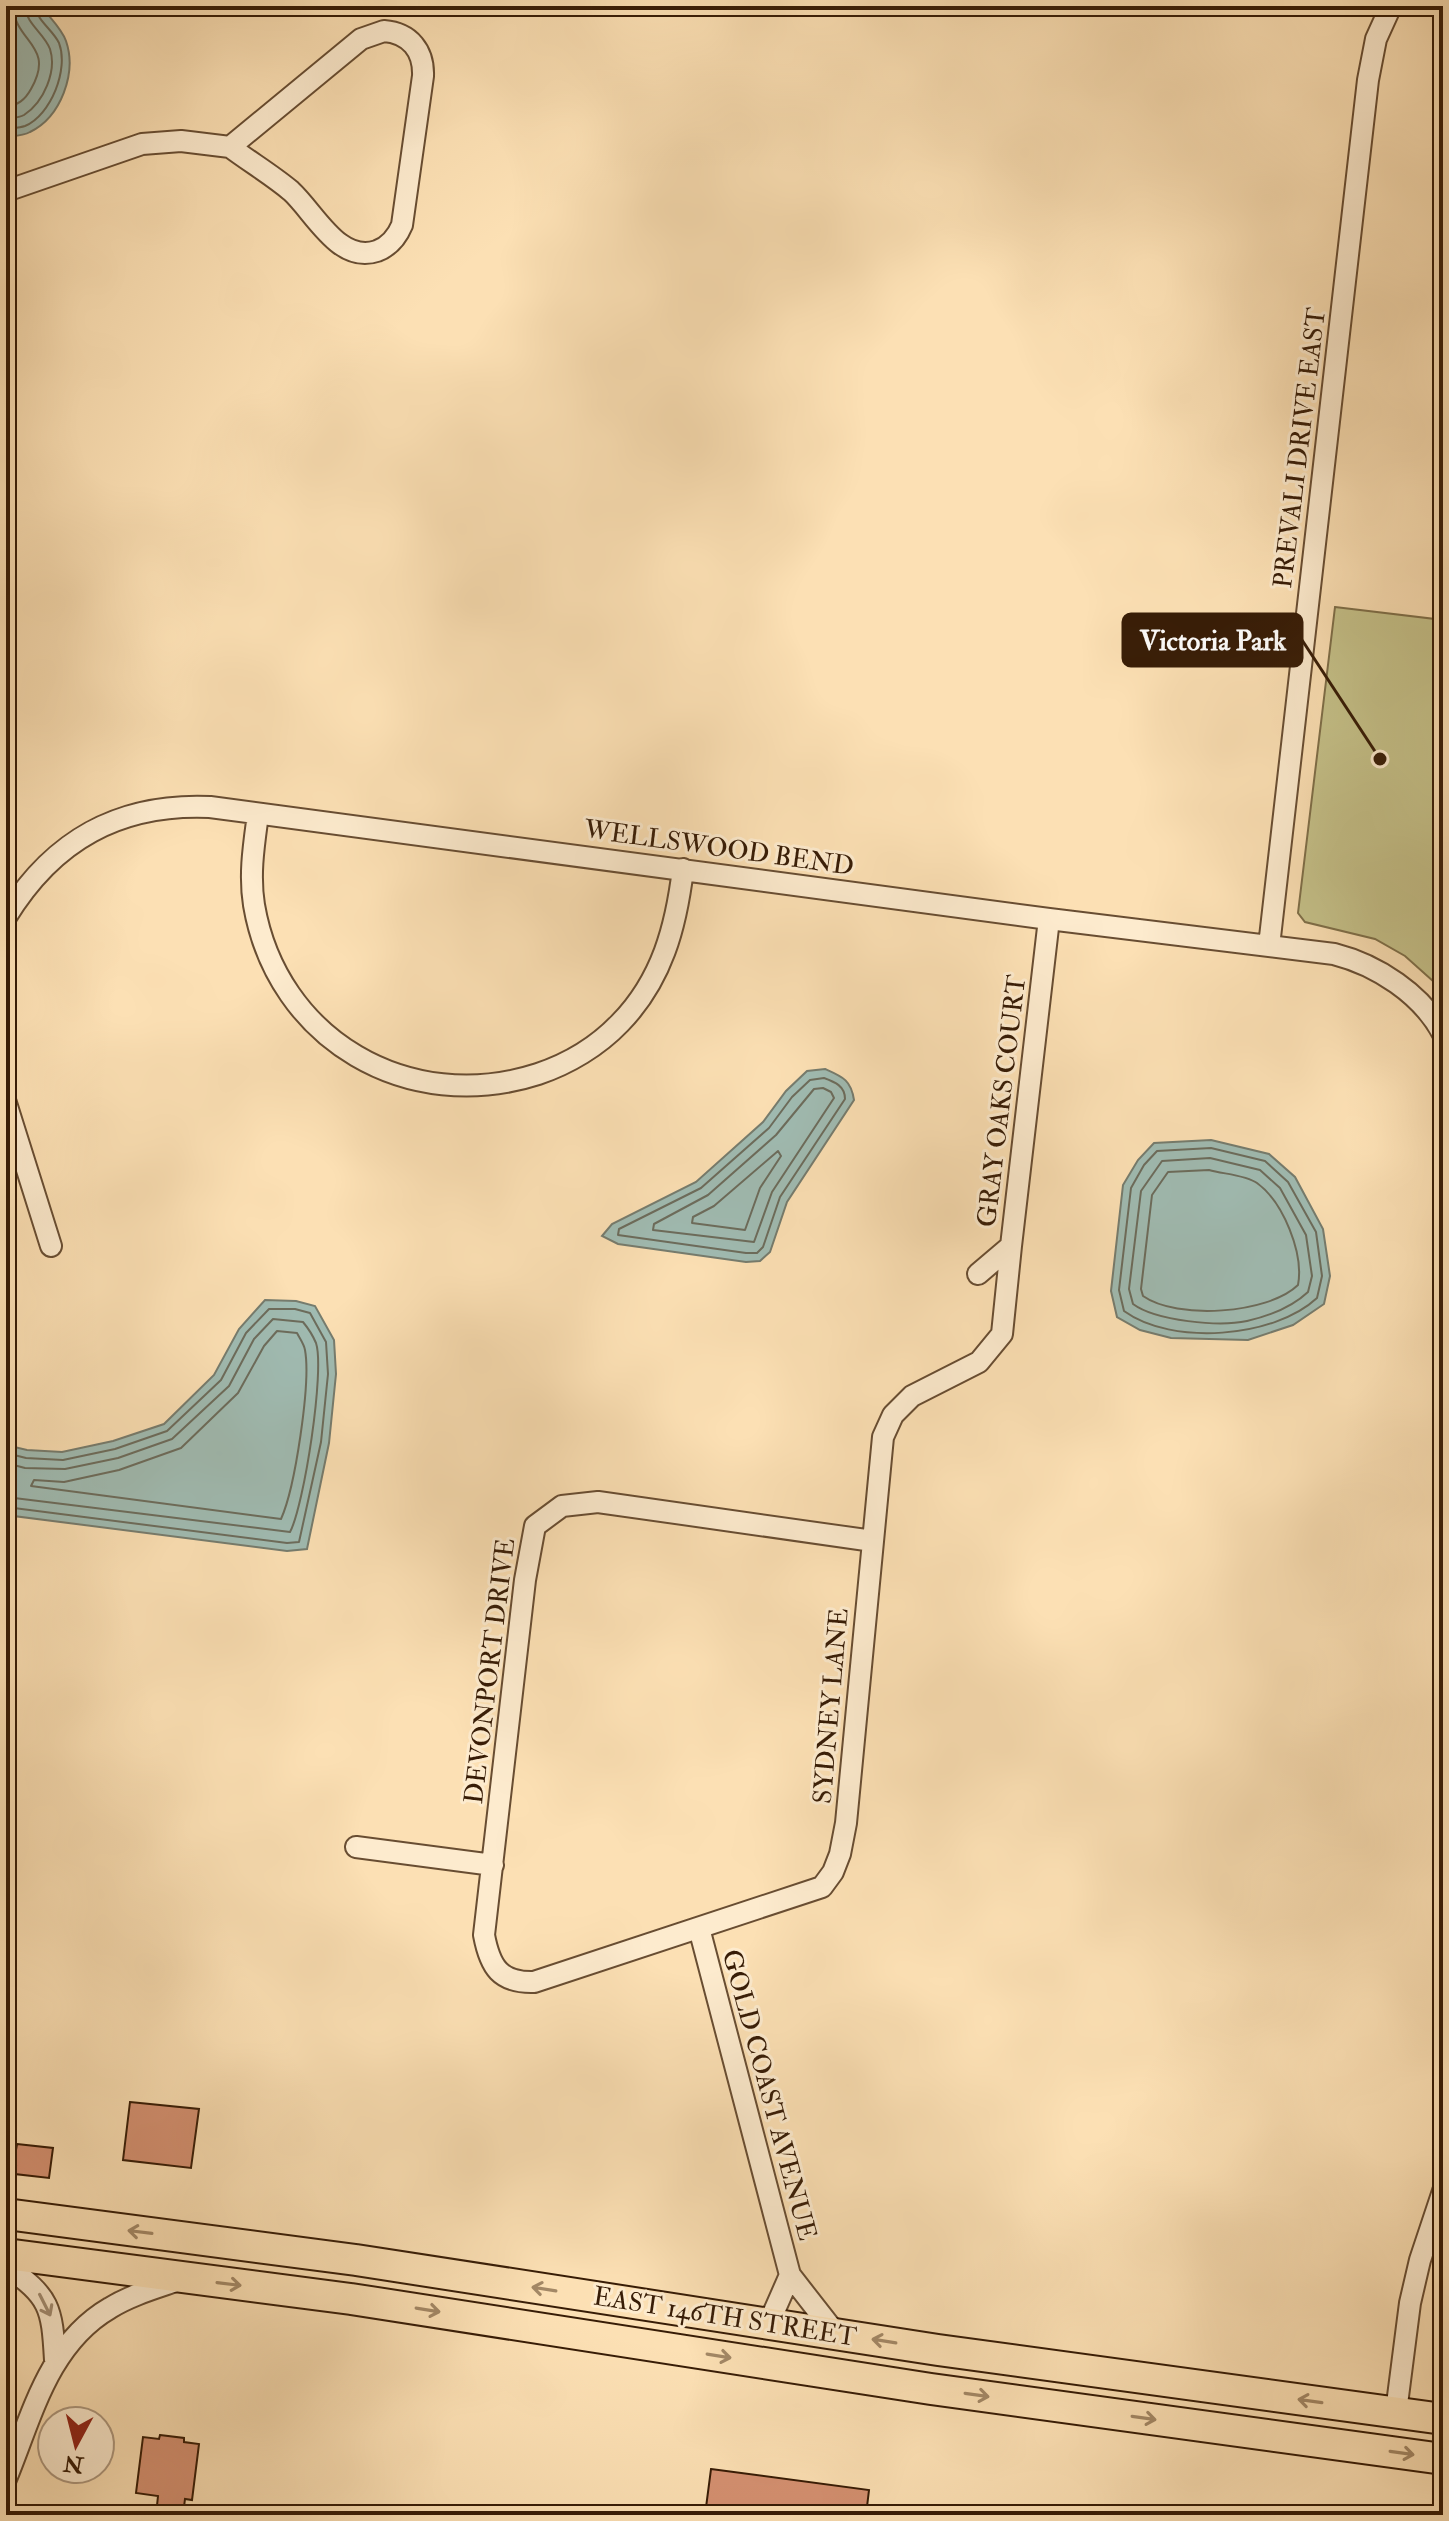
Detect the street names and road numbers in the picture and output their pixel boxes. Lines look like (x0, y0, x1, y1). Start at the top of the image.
street label: PREVALI DRIVE EAST (1267, 306, 1333, 590)
street label: WELLSWOOD BEND (581, 813, 856, 883)
street label: GRAY OAKS COURT (971, 973, 1033, 1229)
street label: DEVONPORT DRIVE (458, 1536, 522, 1806)
street label: SYDNEY LANE (807, 1607, 855, 1805)
street label: GOLD COAST AVENUE (715, 1946, 823, 2244)
street label: EAST 146TH STREET (591, 2280, 859, 2354)

